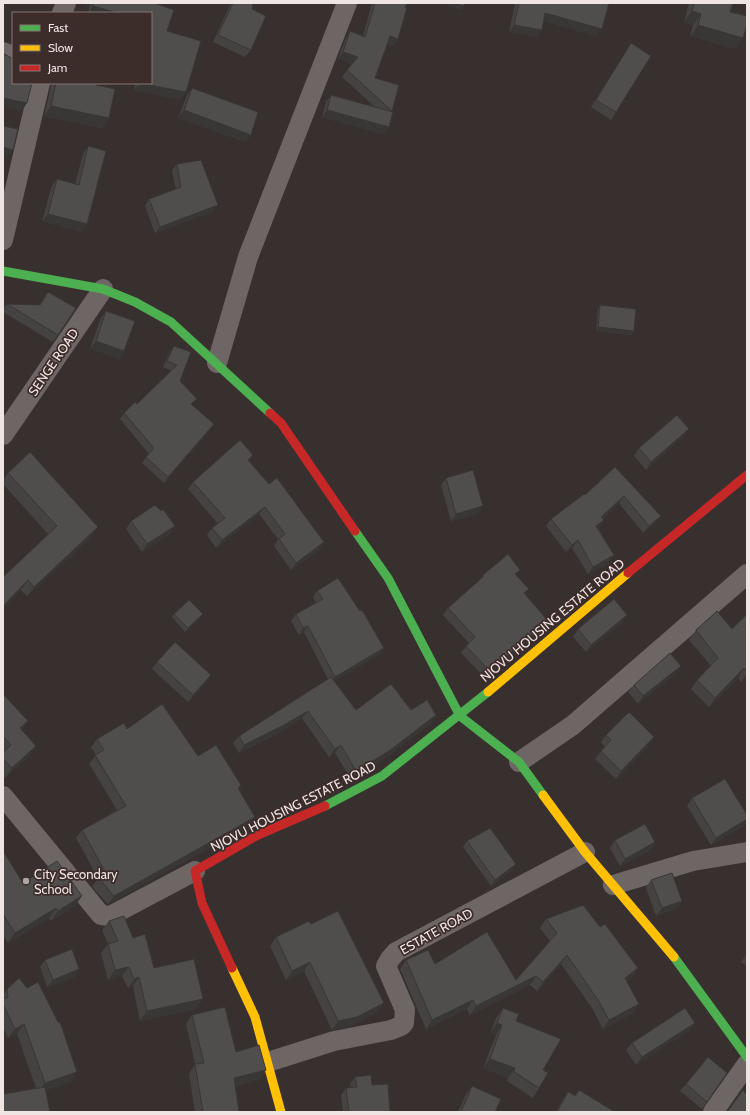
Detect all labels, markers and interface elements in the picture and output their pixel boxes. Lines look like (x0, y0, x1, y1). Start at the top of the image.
legend (12, 12, 152, 84)
text: Fast (48, 20, 68, 35)
text: Slow (48, 40, 73, 55)
text: Jam (47, 60, 67, 75)
street label: SENGE ROAD (25, 325, 81, 399)
street label: NJOVU HOUSING ESTATE ROAD (477, 555, 627, 685)
street label: NJOVU HOUSING ESTATE ROAD (208, 757, 378, 855)
place label: City Secondary School (34, 866, 118, 897)
marker: City Secondary School (21, 876, 31, 886)
street label: ESTATE ROAD (397, 904, 475, 958)

